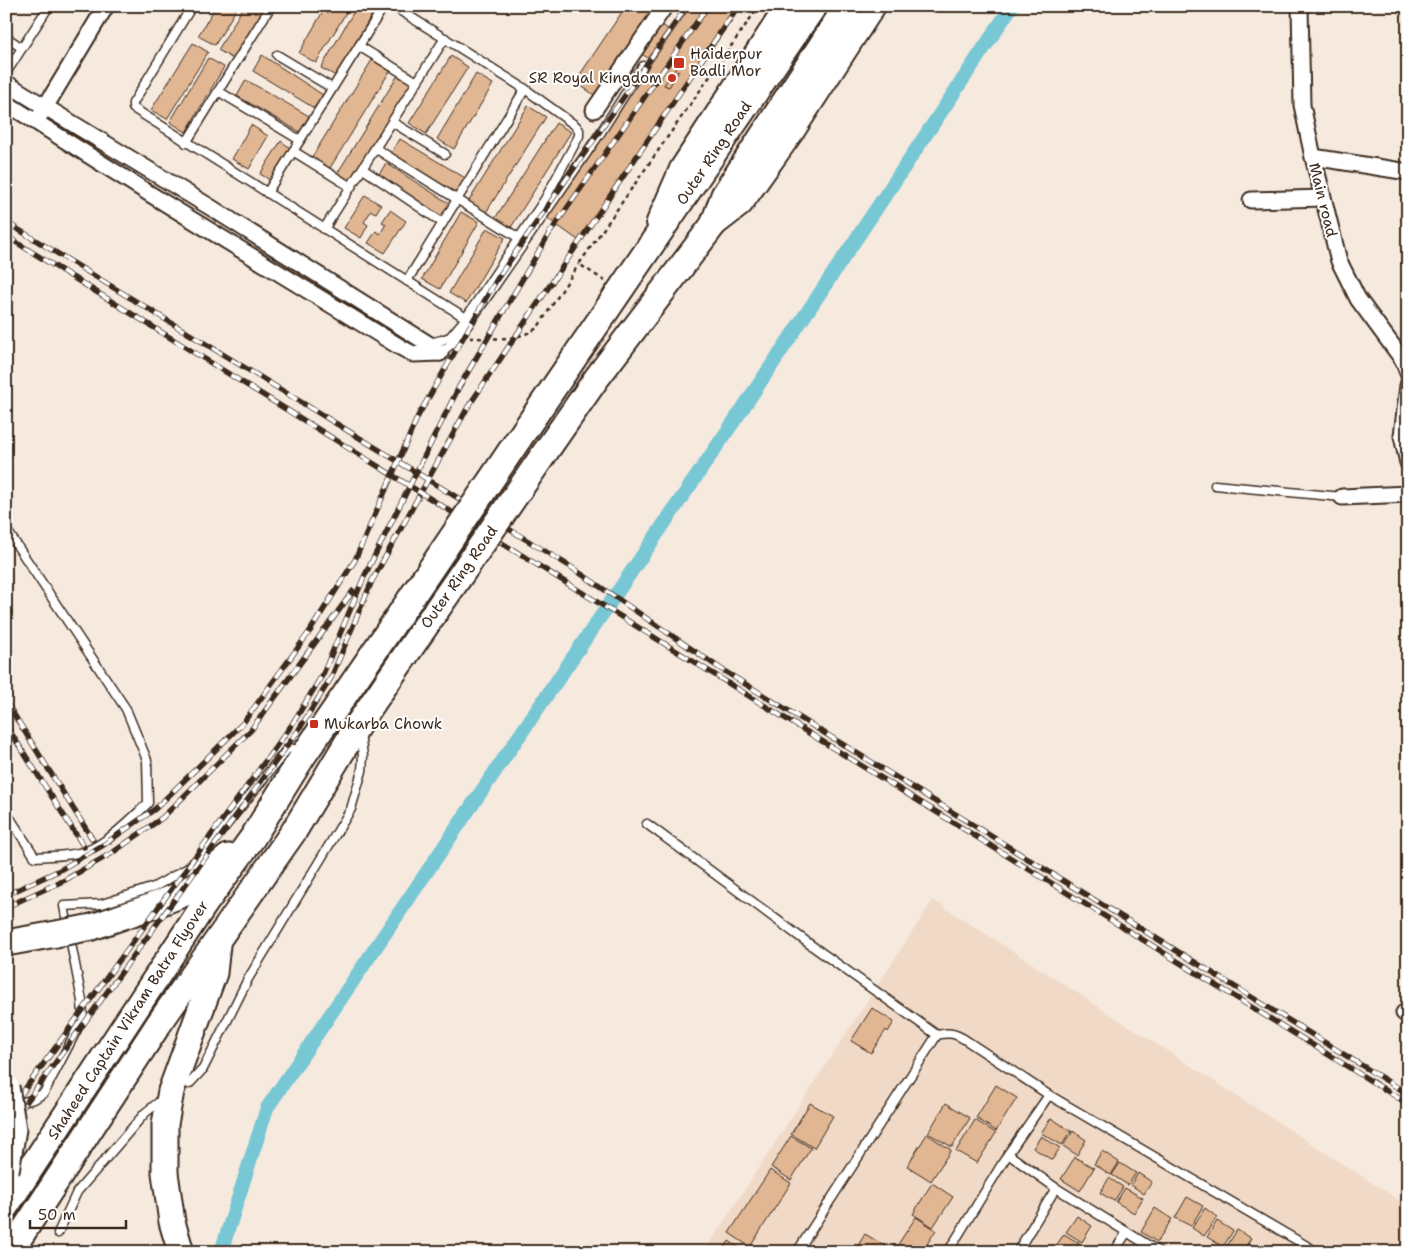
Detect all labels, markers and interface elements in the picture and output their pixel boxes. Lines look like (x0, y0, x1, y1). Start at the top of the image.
place label: Haiderpur Badli Mor (690, 44, 763, 81)
marker: Haiderpur Badli Mor (672, 56, 686, 70)
place label: SR Royal Kingdom (529, 68, 662, 88)
marker: SR Royal Kingdom (666, 72, 678, 84)
street label: Outer Ring Road (672, 97, 756, 209)
street label: Main road (1304, 161, 1342, 240)
street label: Outer Ring Road (416, 521, 502, 632)
place label: Mukarba Chowk (324, 714, 442, 734)
marker: Mukarba Chowk (308, 718, 320, 730)
street label: Shaheed Captain Vikram Batra Flyover (43, 897, 213, 1143)
scale bar (30, 1198, 126, 1230)
text: 50 m (38, 1205, 76, 1225)

